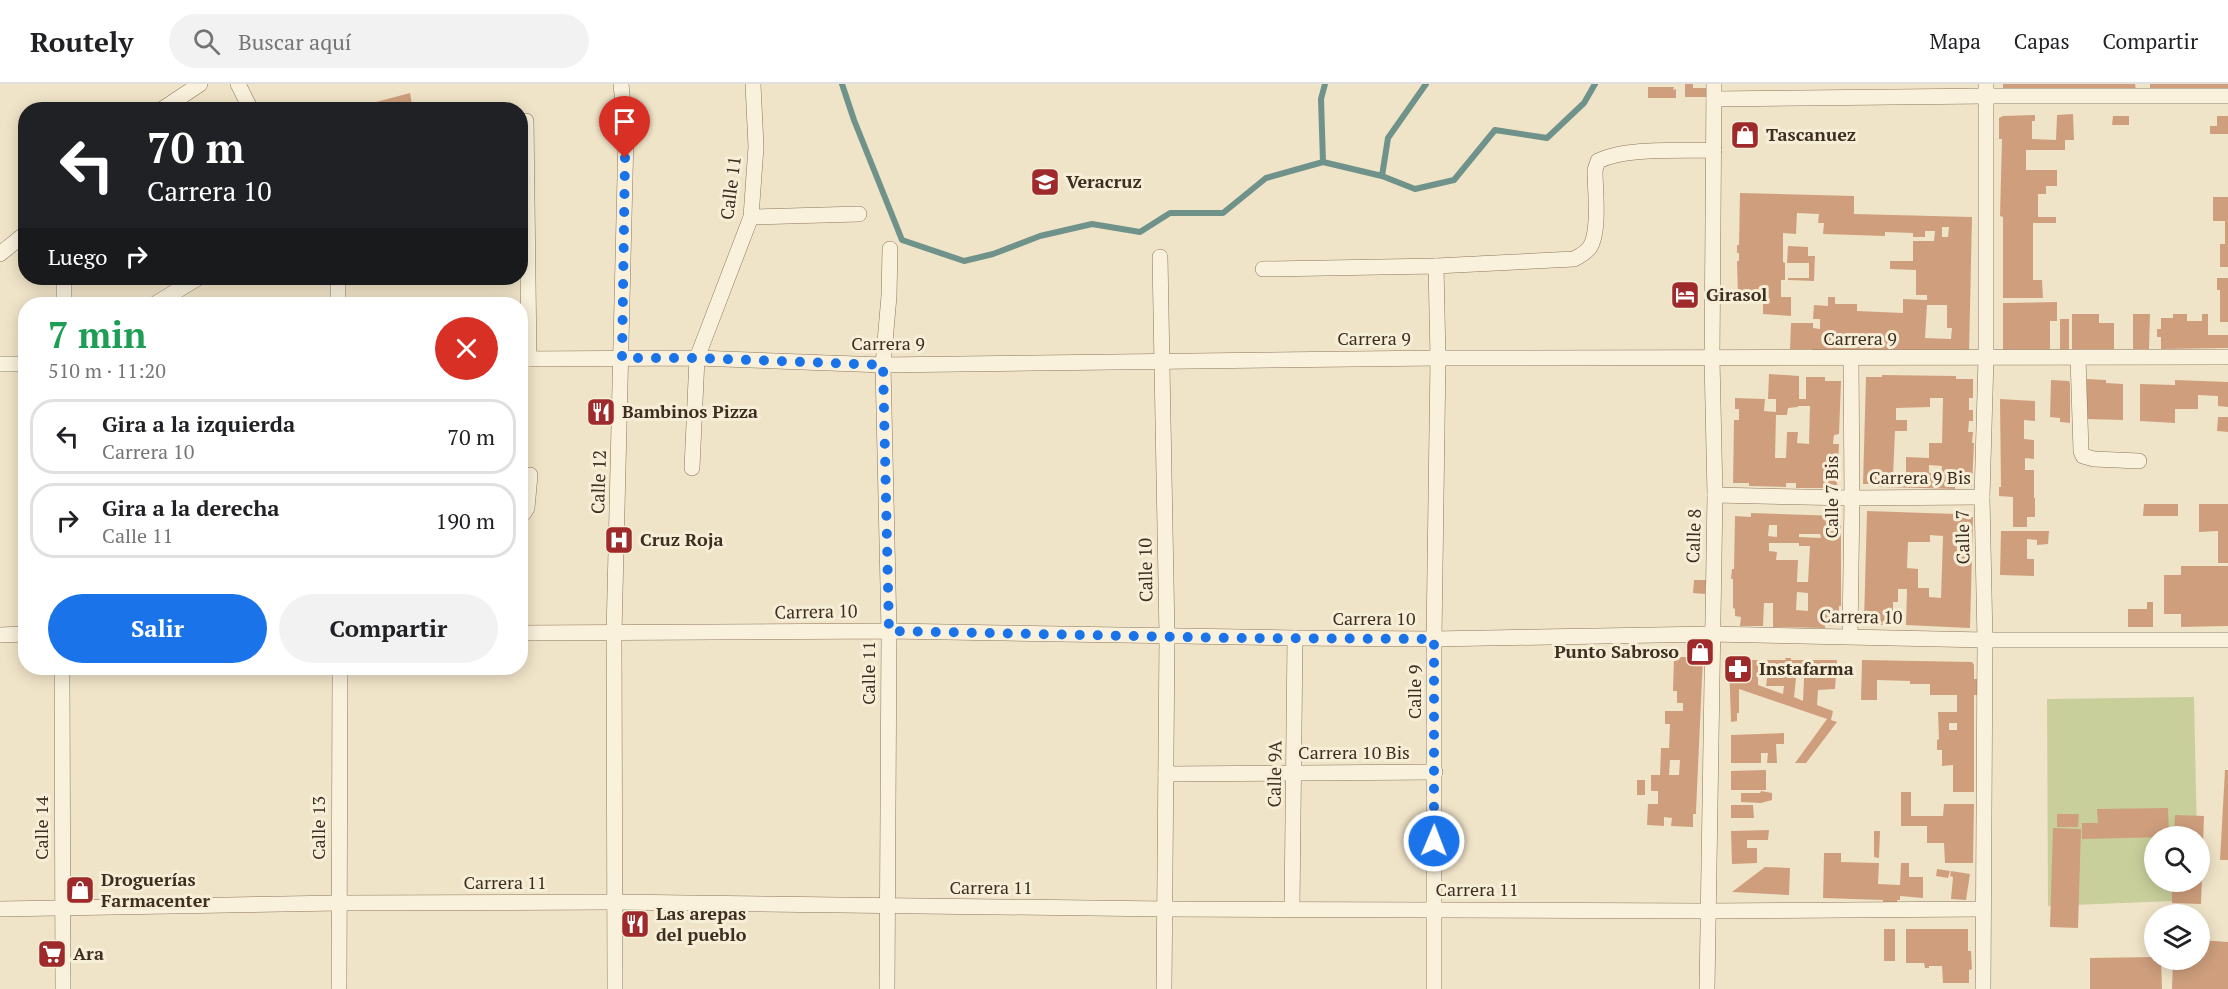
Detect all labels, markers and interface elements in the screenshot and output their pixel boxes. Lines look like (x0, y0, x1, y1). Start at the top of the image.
search box (169, 14, 589, 68)
text: Routely (30, 23, 133, 60)
icon: search (190, 25, 223, 58)
text: Buscar aquí (238, 27, 351, 56)
text: Mapa (1929, 27, 1981, 55)
text: Capas (2014, 27, 2070, 55)
text: Compartir (2103, 27, 2198, 55)
pin (599, 96, 650, 158)
icon: arrive (608, 105, 641, 138)
text: 70 m (147, 119, 245, 175)
shop icon: Tascanuez (1729, 119, 1761, 151)
place label: Tascanuez (1766, 122, 1856, 146)
icon: left (48, 126, 126, 204)
street label: Calle 11 (714, 155, 746, 221)
school or university icon: Veracruz (1029, 166, 1061, 198)
place label: Veracruz (1066, 169, 1142, 193)
text: Carrera 10 (147, 173, 272, 209)
icon: right (120, 240, 153, 273)
text: Luego (48, 242, 108, 271)
hotel icon: Girasol (1669, 279, 1701, 311)
place label: Girasol (1706, 282, 1767, 306)
text: 7 min (48, 311, 146, 358)
button: close (435, 317, 498, 380)
street label: Carrera 9 (1337, 326, 1411, 350)
street label: Carrera 9 (1823, 326, 1897, 350)
street label: Carrera 9 (851, 331, 925, 355)
text: 510 m · 11:20 (48, 357, 166, 384)
restaurant icon: Bambinos Pizza (585, 396, 617, 428)
place label: Bambinos Pizza (622, 399, 758, 423)
text: Gira a la izquierda (102, 409, 295, 438)
icon: left (51, 420, 84, 453)
text: 70 m (447, 422, 495, 451)
text: Carrera 10 (102, 438, 194, 465)
street label: Calle 12 (585, 449, 611, 514)
street label: Calle 7 Bis (1819, 455, 1843, 539)
street label: Carrera 9 Bis (1869, 465, 1971, 489)
text: Gira a la derecha (102, 493, 280, 522)
icon: right (51, 504, 84, 537)
text: 190 m (435, 506, 495, 535)
street label: Calle 8 (1680, 508, 1706, 564)
street label: Calle 7 (1950, 510, 1974, 564)
text: Calle 11 (102, 522, 173, 549)
hospital icon: Cruz Roja (603, 524, 635, 556)
place label: Cruz Roja (640, 527, 723, 551)
street label: Calle 10 (1132, 538, 1158, 602)
button: Salir (48, 594, 267, 663)
button: Compartir (279, 594, 498, 663)
street label: Carrera 10 (774, 598, 858, 624)
street label: Carrera 10 (1819, 603, 1903, 629)
street label: Carrera 10 (1332, 606, 1416, 630)
shop icon: Punto Sabroso (1684, 636, 1716, 668)
place label: Punto Sabroso (1554, 639, 1679, 663)
street label: Calle 11 (856, 641, 880, 705)
pharmacy icon: Instafarma (1722, 653, 1754, 685)
place label: Instafarma (1759, 656, 1854, 680)
street label: Calle 9 (1402, 665, 1426, 719)
street label: Calle 9A (1261, 740, 1287, 808)
street label: Carrera 10 Bis (1298, 740, 1410, 764)
street label: Calle 14 (29, 796, 53, 860)
street label: Calle 13 (306, 796, 330, 860)
position arrow (1402, 809, 1466, 873)
map controls (2144, 826, 2210, 970)
button: search (2144, 826, 2210, 892)
place label: Droguerías Farmacenter (101, 867, 210, 912)
street label: Carrera 11 (463, 870, 547, 894)
shop icon: Droguerías Farmacenter (64, 874, 96, 906)
street label: Carrera 11 (949, 875, 1033, 899)
street label: Carrera 11 (1435, 877, 1519, 901)
place label: Las arepas del pueblo (656, 901, 747, 946)
button: layers (2144, 904, 2210, 970)
restaurant icon: Las arepas del pueblo (619, 908, 651, 940)
supermarket icon: Ara (36, 938, 68, 970)
place label: Ara (73, 941, 104, 965)

